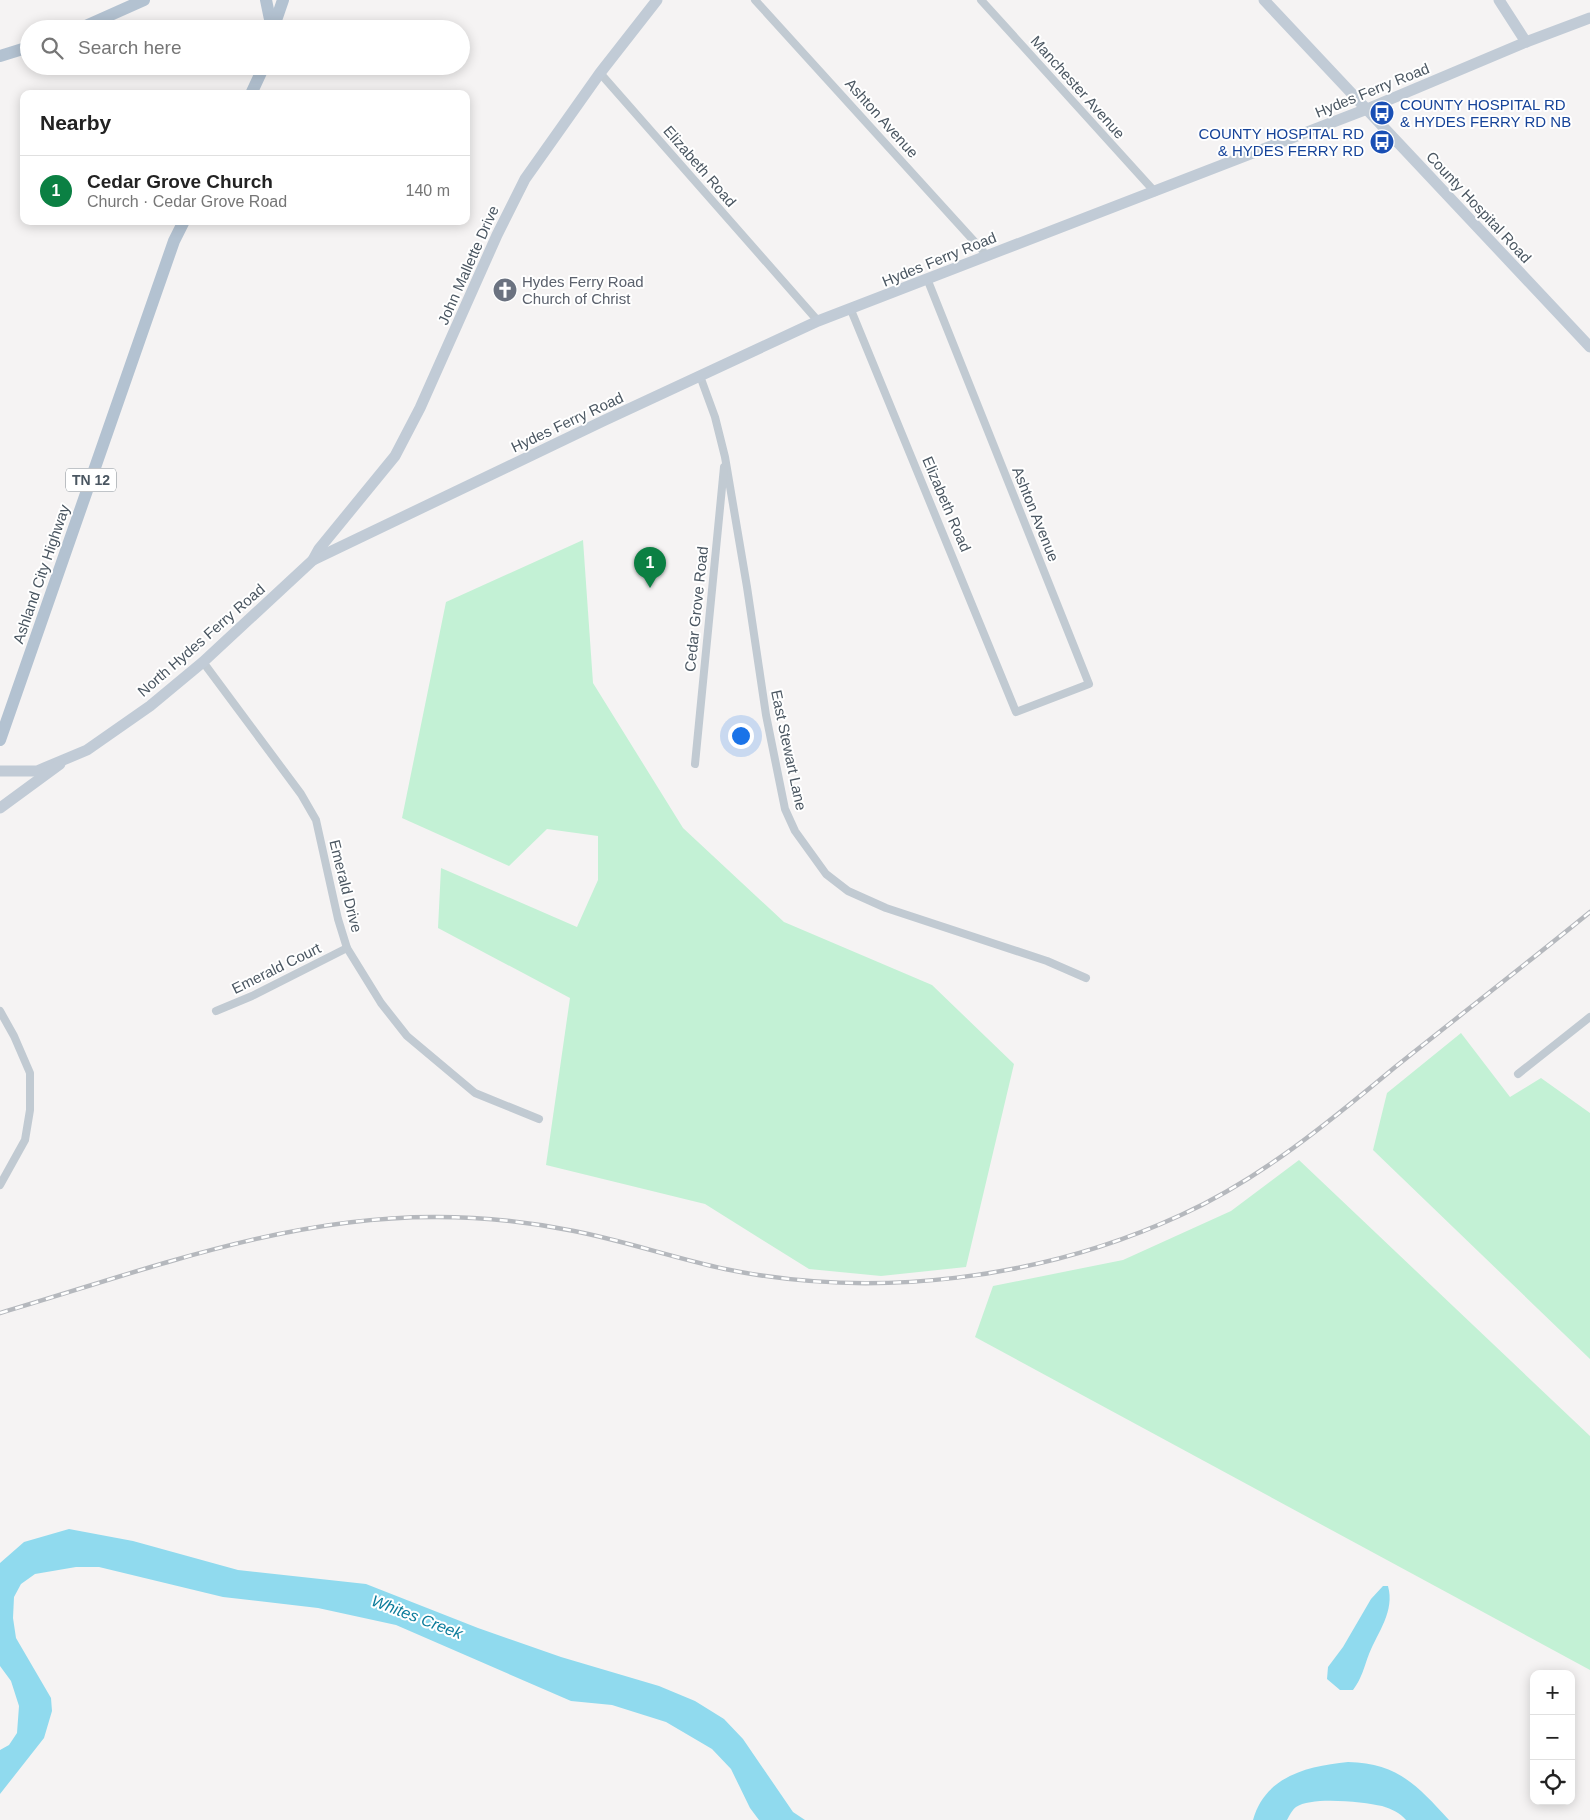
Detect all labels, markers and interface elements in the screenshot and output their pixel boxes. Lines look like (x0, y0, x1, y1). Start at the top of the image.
search box (20, 20, 470, 75)
street label: Manchester Avenue (1027, 32, 1129, 142)
icon: search (38, 34, 66, 62)
text: Search here (78, 37, 182, 58)
street label: Hydes Ferry Road (1312, 59, 1432, 121)
street label: Ashton Avenue (842, 75, 922, 161)
place label: COUNTY HOSPITAL RD & HYDES FERRY RD NB (1400, 96, 1571, 130)
bus stop icon: COUNTY HOSPITAL RD & HYDES FERRY RD NB (1369, 100, 1395, 126)
text: Nearby (40, 111, 111, 134)
street label: Elizabeth Road (660, 122, 740, 210)
place label: COUNTY HOSPITAL RD & HYDES FERRY RD (1198, 125, 1364, 159)
bus stop icon: COUNTY HOSPITAL RD & HYDES FERRY RD (1369, 129, 1395, 155)
street label: County Hospital Road (1423, 148, 1535, 266)
text: Cedar Grove Church (87, 171, 273, 192)
text: 1 (52, 182, 60, 199)
text: 140 m (406, 182, 450, 199)
text: Church · Cedar Grove Road (87, 193, 287, 210)
street label: John Mallette Drive (434, 203, 502, 327)
street label: Hydes Ferry Road (879, 228, 999, 290)
place label: Hydes Ferry Road Church of Christ (522, 273, 644, 307)
church icon: Hydes Ferry Road Church of Christ (492, 277, 518, 303)
street label: Hydes Ferry Road (508, 389, 626, 455)
street label: Elizabeth Road (919, 454, 975, 554)
street label: Ashton Avenue (1009, 464, 1063, 564)
road number: TN 12 (66, 468, 116, 492)
street label: Ashland City Highway (9, 502, 73, 646)
street label: Cedar Grove Road (681, 546, 711, 672)
pin: 1 (634, 547, 666, 588)
street label: North Hydes Ferry Road (134, 580, 268, 700)
street label: East Stewart Lane (768, 688, 810, 812)
your location (728, 723, 754, 749)
street label: Emerald Drive (326, 838, 366, 934)
street label: Emerald Court (229, 939, 324, 997)
water label: Whites Creek (369, 1592, 466, 1642)
map controls (1530, 1670, 1575, 1805)
button: + (1530, 1670, 1575, 1715)
button: − (1530, 1715, 1575, 1760)
button: locate (1530, 1760, 1575, 1805)

